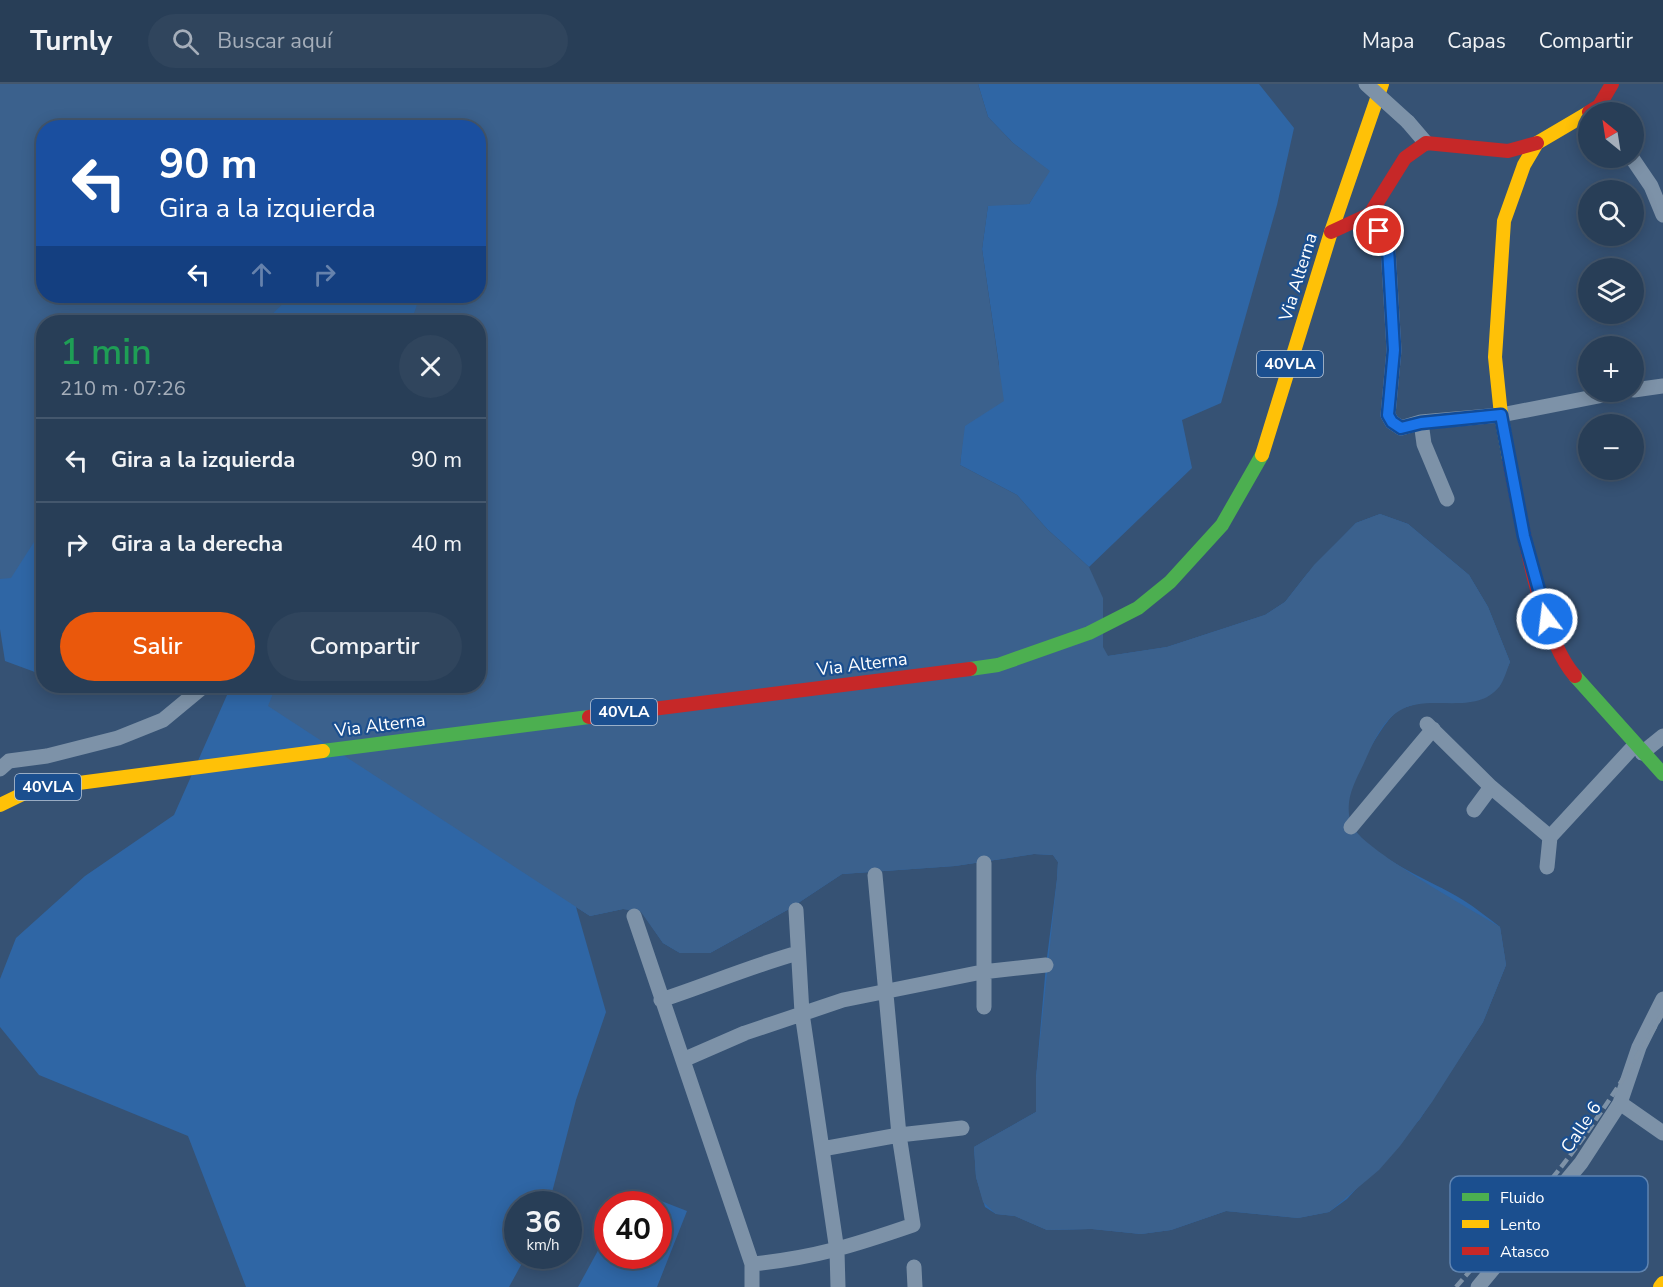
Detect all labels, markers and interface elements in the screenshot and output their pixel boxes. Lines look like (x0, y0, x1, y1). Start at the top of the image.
search box (148, 14, 568, 68)
text: Turnly (30, 22, 112, 60)
icon: search (169, 25, 202, 58)
text: Buscar aquí (217, 26, 332, 56)
text: Mapa (1362, 27, 1414, 55)
text: Capas (1447, 27, 1506, 55)
text: Compartir (1539, 27, 1633, 55)
north arrow (1578, 102, 1644, 168)
map controls (1578, 102, 1644, 480)
text: 90 m (159, 136, 258, 193)
icon: left (60, 144, 138, 222)
button: search (1578, 180, 1644, 246)
text: Gira a la izquierda (159, 190, 376, 227)
pin (1353, 205, 1404, 256)
icon: arrive (1362, 214, 1395, 247)
street label: Via Alterna (1273, 230, 1323, 325)
icon: left (182, 258, 215, 291)
icon: ahead (245, 258, 278, 291)
icon: right (308, 258, 341, 291)
button: layers (1578, 258, 1644, 324)
text: 1 min (60, 328, 152, 377)
button: close (399, 335, 462, 398)
button: + (1578, 336, 1644, 402)
road number: 40VLA (1257, 351, 1323, 377)
text: 210 m · 07:26 (60, 375, 186, 402)
button: − (1578, 414, 1644, 480)
icon: left (60, 444, 93, 477)
text: Gira a la izquierda (111, 445, 295, 475)
text: 90 m (411, 445, 462, 475)
icon: right (60, 528, 93, 561)
text: Gira a la derecha (111, 529, 283, 559)
text: 40 m (411, 529, 462, 559)
position arrow (1515, 587, 1579, 651)
button: Salir (60, 612, 255, 681)
button: Compartir (267, 612, 462, 681)
street label: Via Alterna (814, 647, 909, 682)
road number: 40VLA (591, 699, 657, 725)
street label: Via Alterna (332, 708, 427, 743)
road number: 40VLA (15, 774, 81, 800)
street label: Calle 6 (1555, 1097, 1607, 1157)
legend (1450, 1176, 1648, 1272)
text: Fluido (1500, 1187, 1545, 1209)
speed limit sign: 40 (594, 1191, 672, 1269)
text: 36 (525, 1202, 561, 1243)
text: Lento (1500, 1214, 1541, 1236)
text: km/h (526, 1235, 560, 1255)
text: Atasco (1500, 1241, 1549, 1263)

